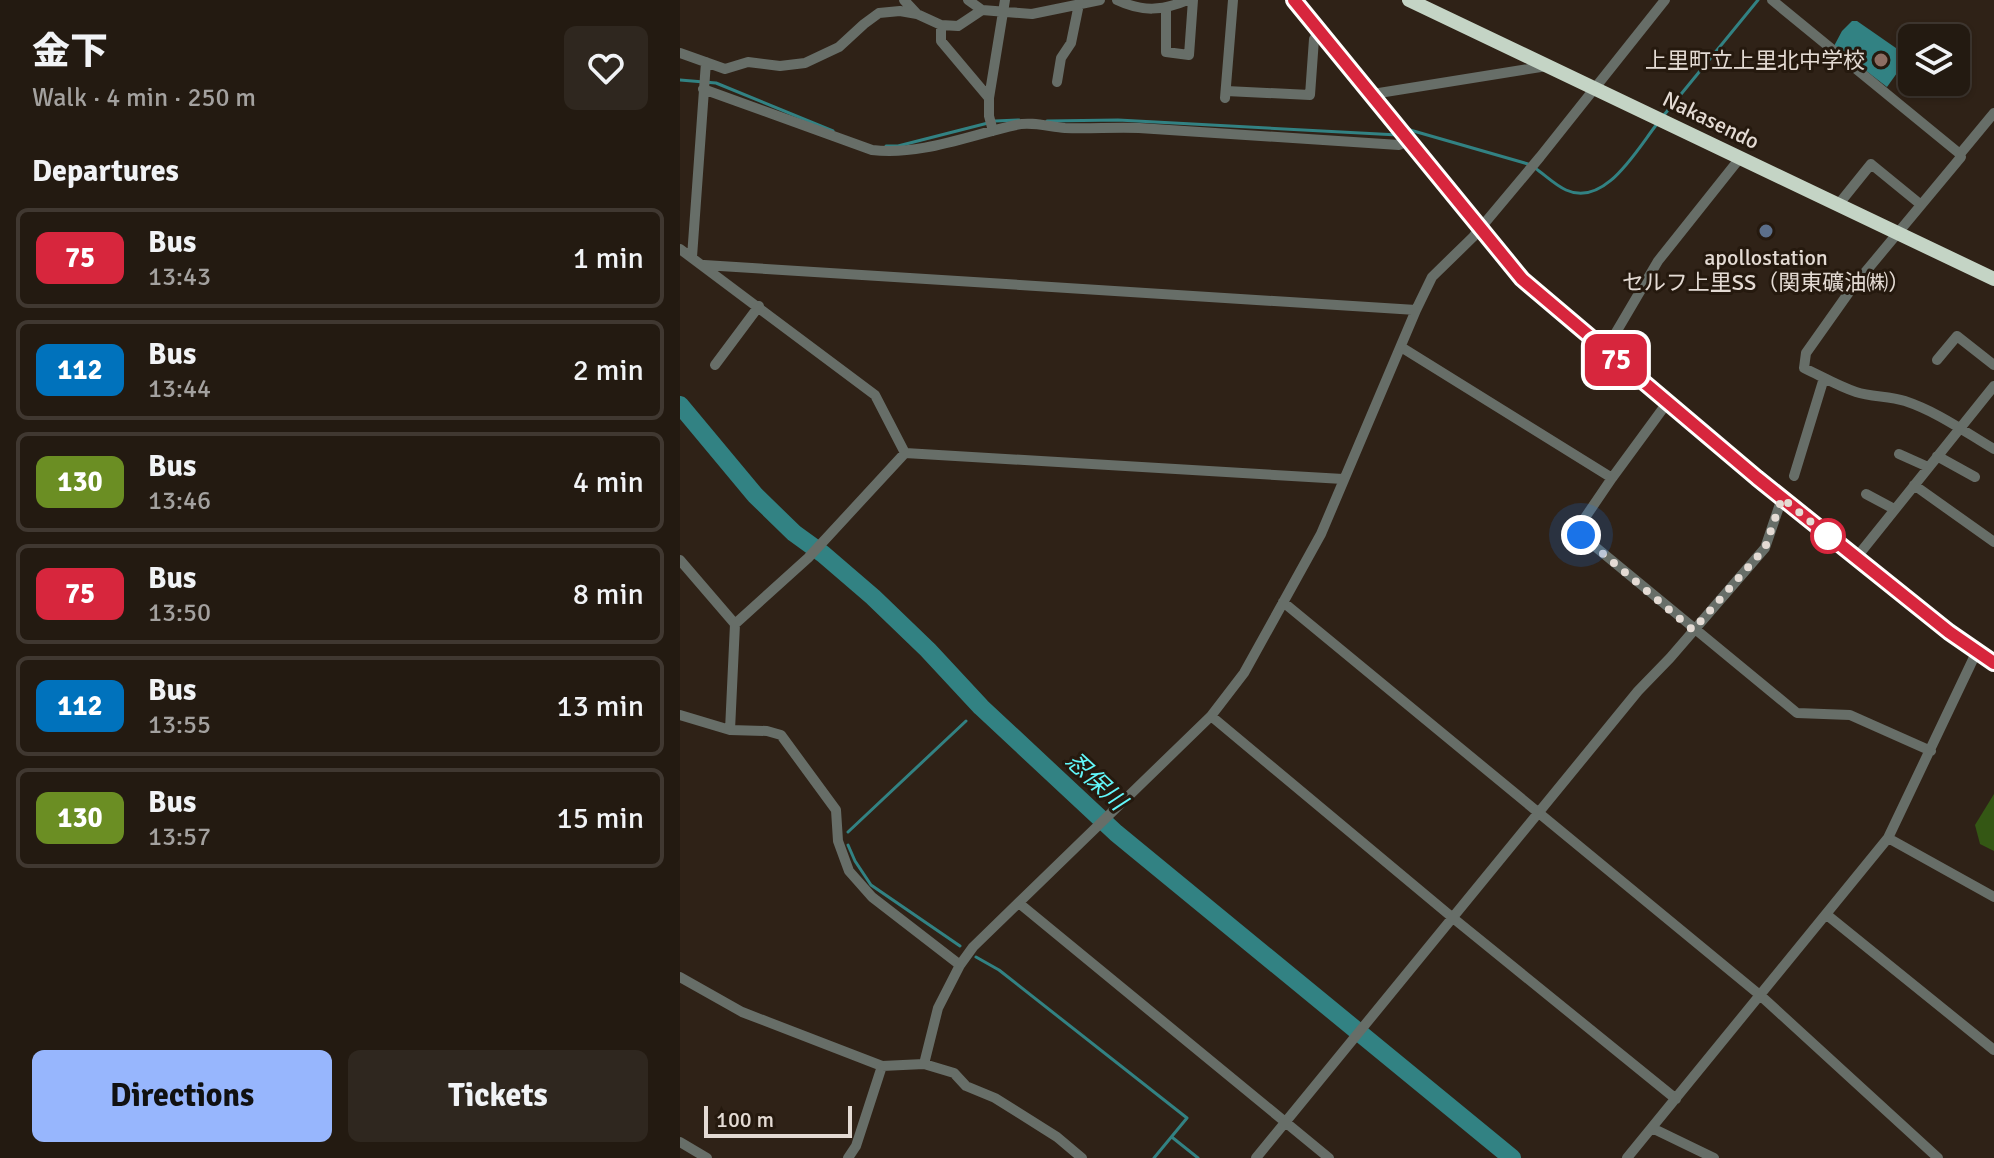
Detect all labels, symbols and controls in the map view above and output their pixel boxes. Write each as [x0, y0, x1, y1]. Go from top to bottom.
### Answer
map controls [1898, 24, 1970, 96]
button: layers [1898, 24, 1970, 96]
button: heart [564, 26, 648, 110]
text: 金下 [32, 28, 108, 75]
place label: 上里町立上里北中学校 [1645, 47, 1865, 74]
marker: 上里町立上里北中学校 [1872, 51, 1890, 69]
text: Walk · 4 min · 250 m [32, 82, 256, 114]
street label: Nakasendo [1658, 85, 1764, 155]
text: Departures [32, 153, 179, 190]
marker: apollostation セルフ上里SS（関東礦油㈱） [1757, 222, 1775, 240]
text: Bus [148, 224, 196, 261]
text: 1 min [573, 240, 644, 277]
text: 75 [65, 241, 95, 275]
place label: apollostation セルフ上里SS（関東礦油㈱） [1622, 244, 1910, 296]
text: 13:43 [148, 261, 211, 293]
line badge: 75 [1580, 334, 1652, 386]
text: Bus [148, 336, 196, 373]
text: 75 [1601, 343, 1631, 377]
text: 2 min [573, 352, 644, 389]
text: 112 [57, 353, 103, 387]
text: 13:44 [148, 373, 211, 405]
text: Bus [148, 448, 196, 485]
text: 4 min [573, 464, 644, 501]
text: 130 [57, 465, 103, 499]
text: 13:46 [148, 485, 211, 517]
your location [1561, 515, 1601, 555]
unlabelled marker [1811, 519, 1845, 553]
text: Bus [148, 560, 196, 597]
text: 8 min [573, 576, 644, 613]
text: 75 [65, 577, 95, 611]
text: 13:50 [148, 597, 211, 629]
text: Bus [148, 672, 196, 709]
text: 13 min [557, 688, 644, 725]
text: 112 [57, 689, 103, 723]
text: 13:55 [148, 709, 211, 741]
water label: 忍保川 [1059, 745, 1135, 819]
text: Bus [148, 784, 196, 821]
text: 15 min [557, 800, 644, 837]
text: 130 [57, 801, 103, 835]
text: 13:57 [148, 821, 211, 853]
button: Directions [32, 1050, 332, 1142]
button: Tickets [348, 1050, 648, 1142]
scale bar [704, 1102, 852, 1138]
text: 100 m [716, 1106, 774, 1133]

